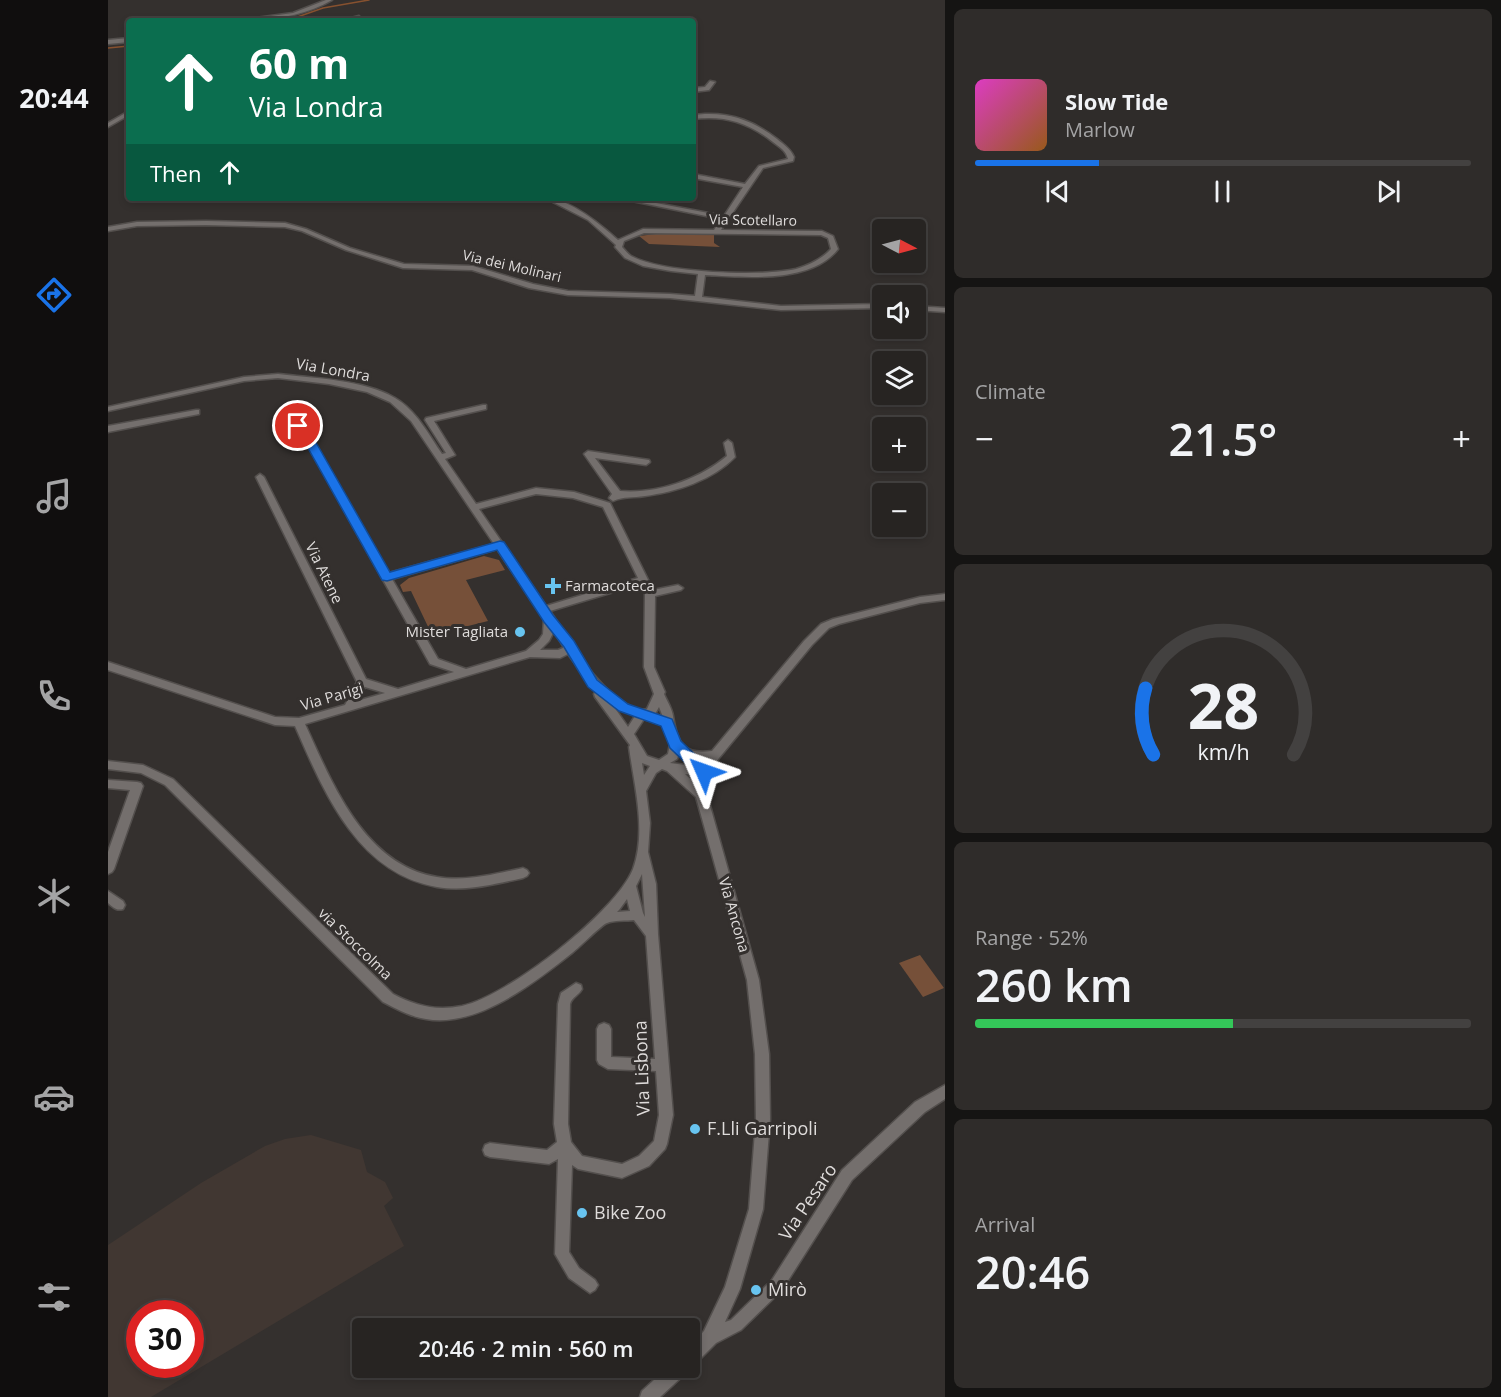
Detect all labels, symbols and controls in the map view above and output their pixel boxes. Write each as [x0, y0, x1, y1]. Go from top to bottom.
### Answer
text: 60 m [249, 34, 349, 91]
icon: ahead [150, 42, 228, 120]
text: 20:44 [19, 79, 89, 116]
text: Slow Tide [1065, 86, 1168, 116]
text: Via Londra [249, 88, 383, 125]
text: Marlow [1065, 116, 1135, 143]
icon: ahead [213, 156, 246, 189]
text: Then [150, 158, 201, 188]
icon: previous [1041, 175, 1074, 208]
icon: pause [1206, 175, 1239, 208]
icon: next [1372, 175, 1405, 208]
street label: Via Scotellaro [709, 209, 797, 230]
north arrow [872, 219, 926, 273]
map controls [872, 219, 926, 537]
street label: Via dei Molinari [461, 245, 563, 286]
icon: directions [33, 274, 75, 316]
button: sound [872, 285, 926, 339]
button: layers [872, 351, 926, 405]
street label: Via Londra [295, 353, 372, 385]
text: Climate [975, 378, 1046, 405]
pin [272, 400, 323, 451]
text: 21.5° [1169, 408, 1277, 469]
icon: arrive [281, 409, 314, 442]
text: − [975, 416, 994, 461]
text: + [1452, 416, 1471, 461]
button: + [872, 417, 926, 471]
icon: music [33, 475, 75, 517]
button: − [872, 483, 926, 537]
street label: Via Atene [301, 539, 348, 607]
place label: Farmacoteca [565, 575, 655, 595]
marker: Farmacoteca [546, 579, 560, 593]
place label: Mister Tagliata [405, 621, 508, 641]
marker: Mister Tagliata [513, 625, 527, 639]
text: 28 [1187, 663, 1259, 748]
icon: phone [33, 675, 75, 717]
street label: Via Parigi [298, 678, 365, 714]
text: km/h [1197, 738, 1249, 767]
position arrow [672, 740, 736, 804]
icon: climate [33, 875, 75, 917]
street label: Via Ancona [715, 875, 755, 955]
street label: via Stoccolma [314, 903, 397, 984]
text: Range · 52% [975, 924, 1088, 951]
text: 260 km [975, 954, 1133, 1015]
street label: Via Lisbona [627, 1020, 655, 1116]
icon: car [33, 1076, 75, 1118]
place label: F.Lli Garripoli [707, 1116, 817, 1140]
marker: F.Lli Garripoli [688, 1122, 702, 1136]
street label: Via Pesaro [773, 1158, 842, 1244]
place label: Bike Zoo [594, 1200, 666, 1224]
marker: Bike Zoo [575, 1206, 589, 1220]
text: Arrival [975, 1211, 1035, 1238]
text: 20:46 [975, 1241, 1090, 1302]
icon: filters [33, 1276, 75, 1318]
place label: Mirò [768, 1277, 807, 1301]
marker: Mirò [749, 1283, 763, 1297]
speed limit sign: 30 [126, 1300, 204, 1378]
text: 20:46 · 2 min · 560 m [418, 1333, 634, 1363]

